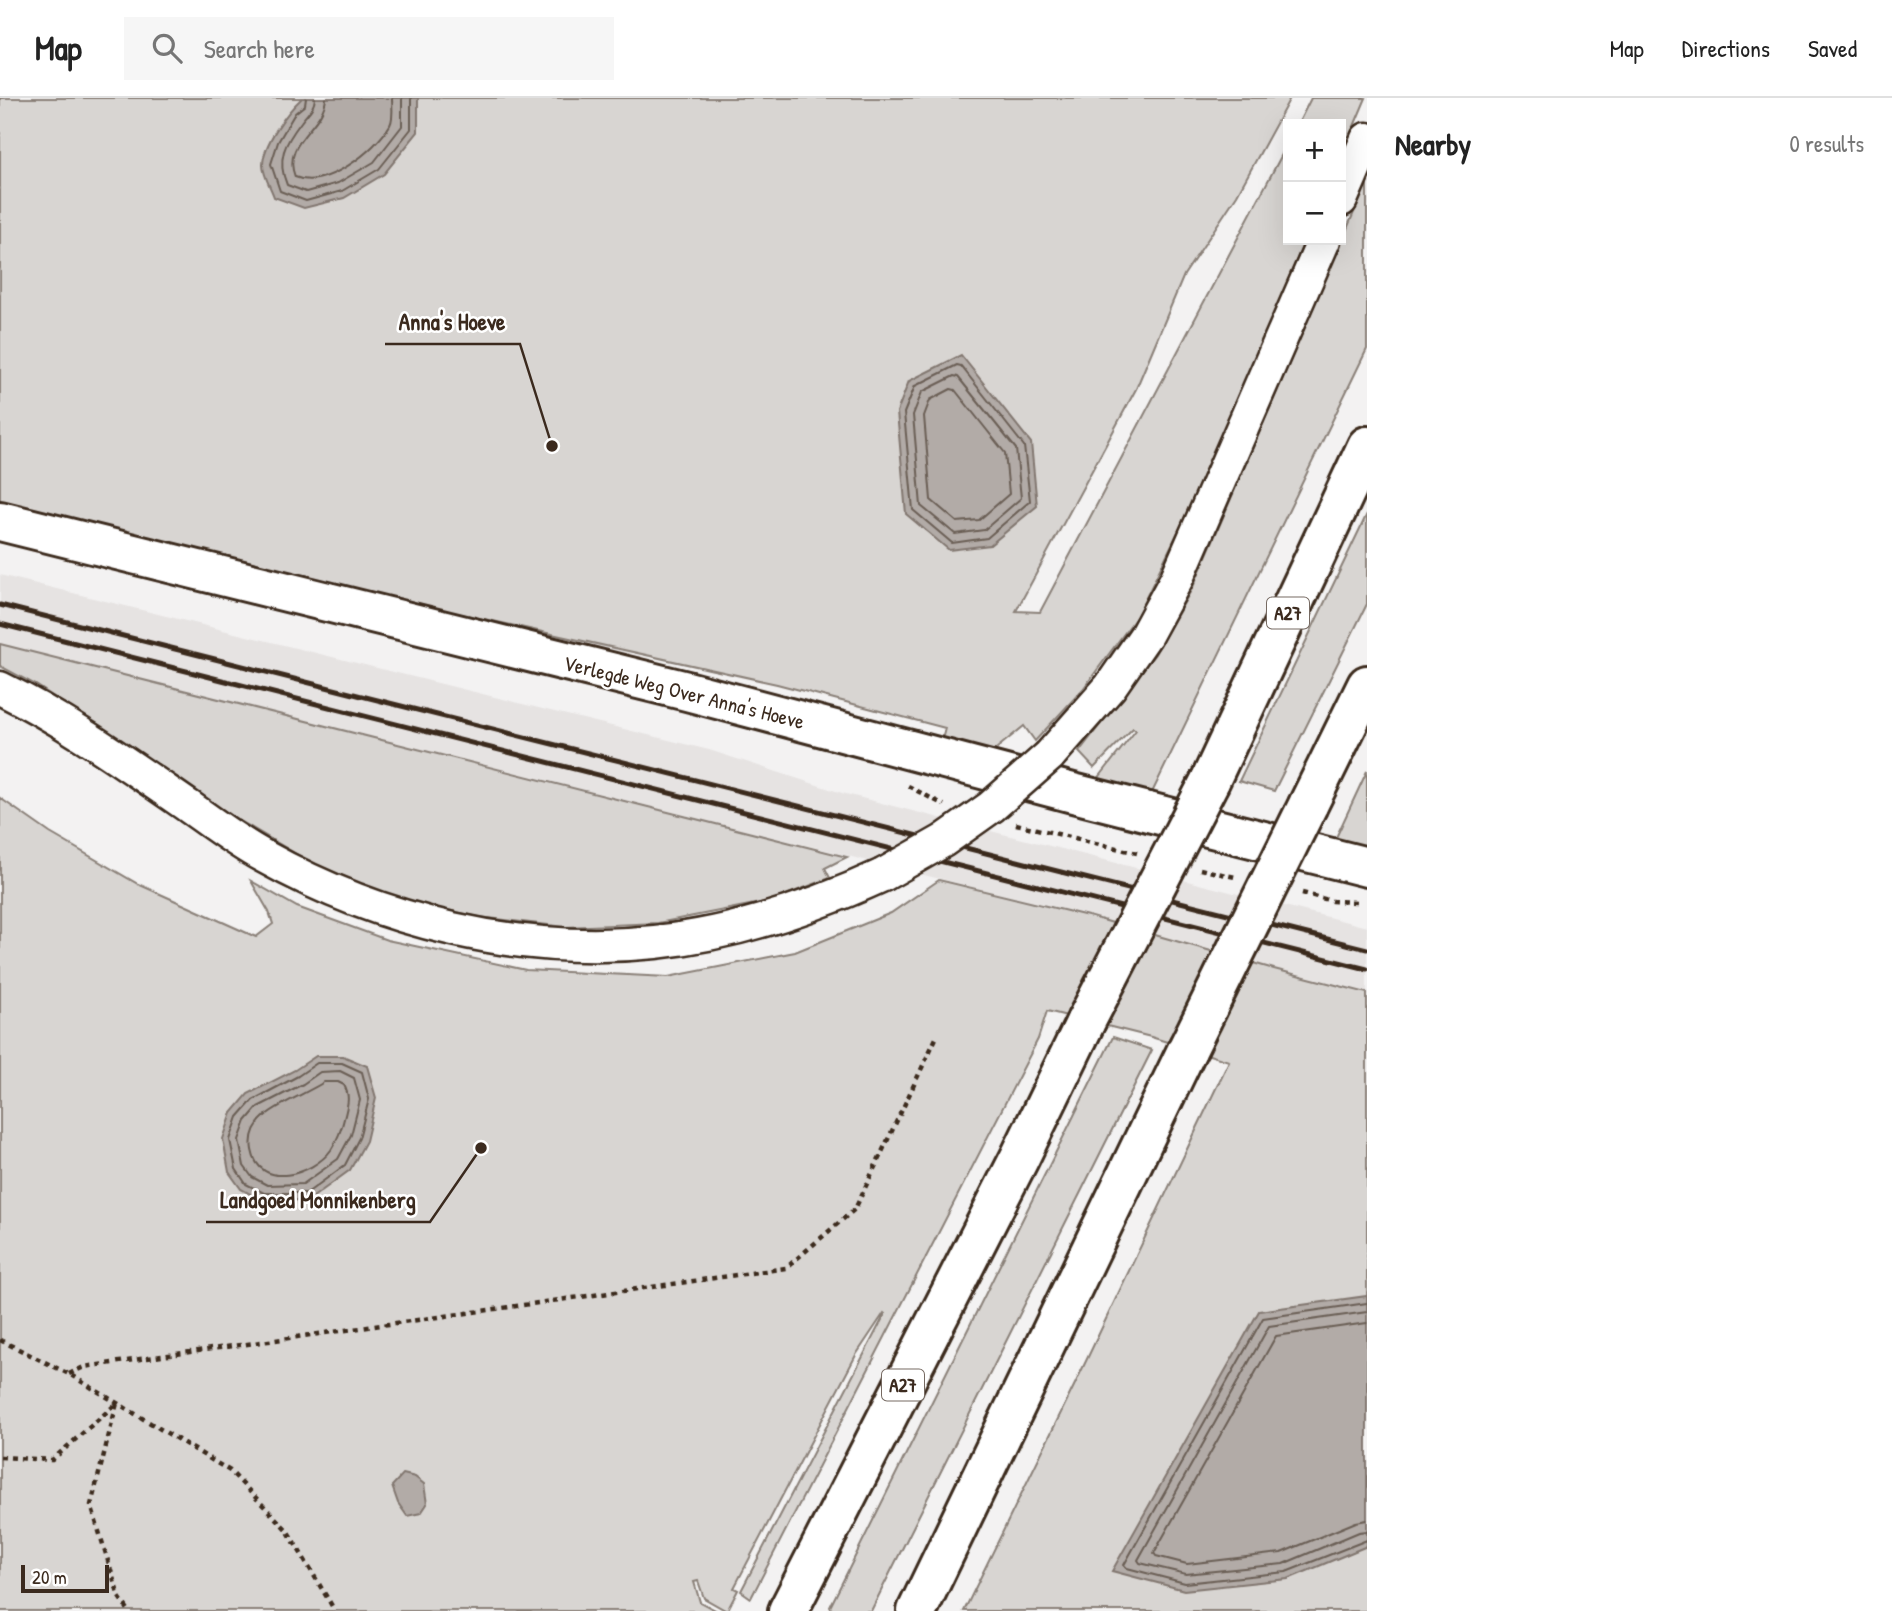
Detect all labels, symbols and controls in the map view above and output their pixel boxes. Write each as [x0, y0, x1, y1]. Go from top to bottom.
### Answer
search box [124, 17, 614, 80]
text: Map [35, 26, 82, 70]
icon: search [148, 29, 186, 67]
text: Search here [204, 31, 315, 66]
text: Map [1610, 32, 1644, 64]
text: Directions [1682, 32, 1770, 64]
text: Saved [1808, 32, 1857, 64]
map controls [1283, 119, 1346, 245]
button: + [1283, 119, 1346, 182]
text: Nearby [1395, 124, 1471, 164]
text: 0 results [1789, 128, 1864, 159]
button: − [1283, 182, 1346, 245]
callout: Anna's Hoeve [385, 300, 520, 344]
text: Anna's Hoeve [399, 306, 506, 337]
road number: A27 [1267, 598, 1309, 628]
street label: Verlegde Weg Over Anna's Hoeve [561, 648, 807, 736]
callout: Landgoed Monnikenberg [206, 1178, 430, 1222]
text: Landgoed Monnikenberg [220, 1184, 416, 1216]
road number: A27 [882, 1370, 924, 1400]
scale bar [21, 1562, 108, 1594]
text: 20 m [32, 1564, 67, 1590]

